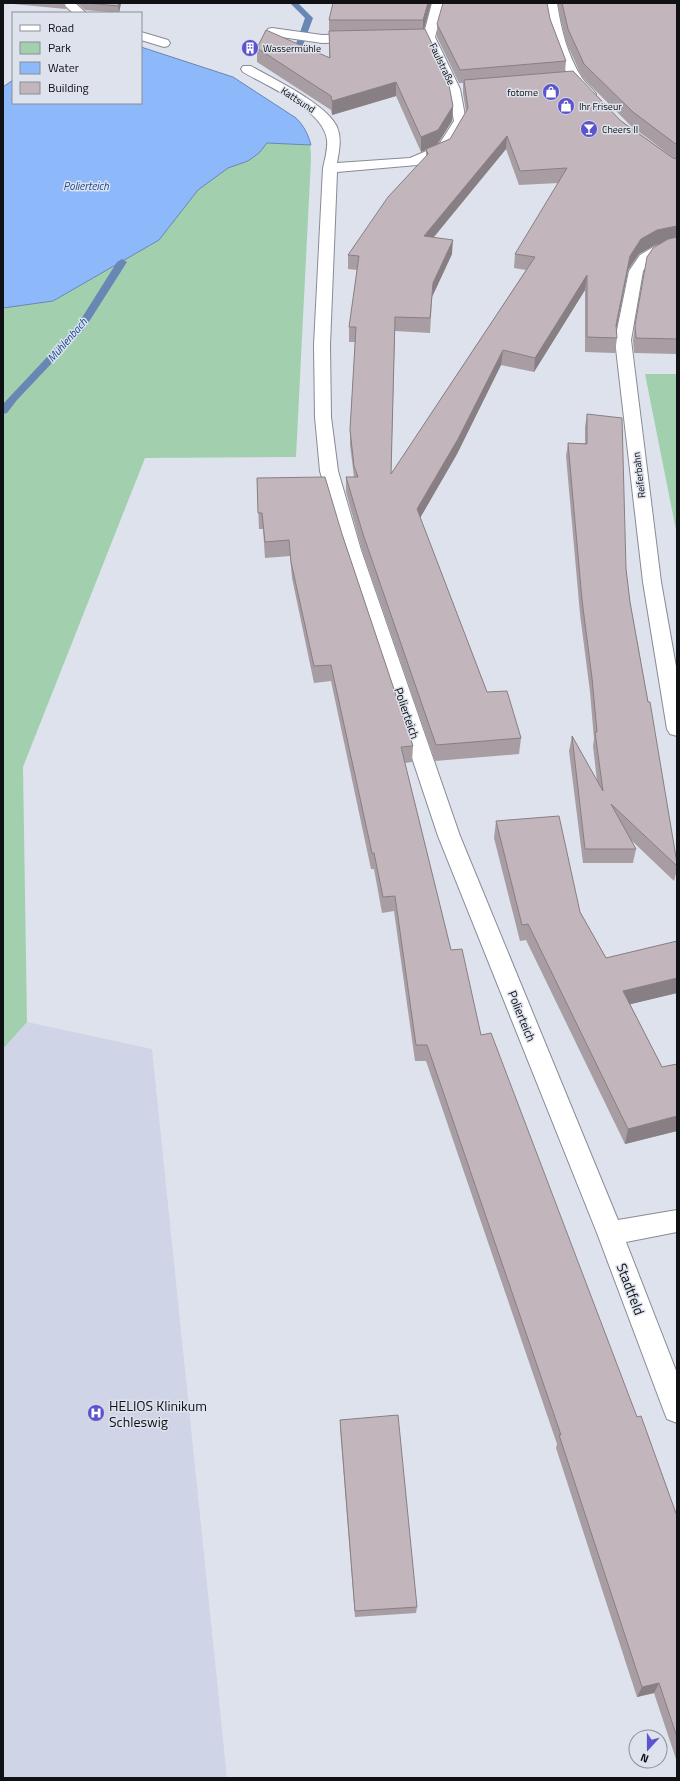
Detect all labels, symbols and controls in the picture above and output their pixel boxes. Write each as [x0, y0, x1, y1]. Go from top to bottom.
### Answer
legend [12, 12, 142, 104]
text: Road [48, 18, 74, 37]
text: Park [48, 38, 71, 57]
building icon: Wassermühle [240, 38, 260, 58]
street label: Faulstraße [425, 40, 459, 88]
place label: Wassermühle [263, 41, 321, 56]
text: Water [48, 58, 79, 77]
text: Building [48, 78, 89, 97]
shop icon: fotome [541, 82, 561, 102]
street label: Kattsund [278, 83, 318, 117]
place label: fotome [507, 85, 538, 100]
shop icon: Ihr Friseur [556, 96, 576, 116]
place label: Ihr Friseur [579, 99, 622, 114]
bar icon: Cheers II [579, 119, 599, 139]
place label: Cheers II [602, 122, 638, 137]
water label: Polierteich [63, 178, 109, 194]
water label: Mühlenbach [43, 314, 91, 365]
street label: Reiferbahn [629, 451, 649, 499]
street label: Polierteich [389, 685, 425, 741]
street label: Polierteich [503, 988, 541, 1044]
street label: Stadtfeld [612, 1260, 650, 1318]
place label: HELIOS Klinikum Schleswig [109, 1395, 207, 1432]
hospital icon: HELIOS Klinikum Schleswig [86, 1403, 106, 1423]
north arrow [628, 1729, 668, 1769]
text: N [638, 1750, 651, 1767]

